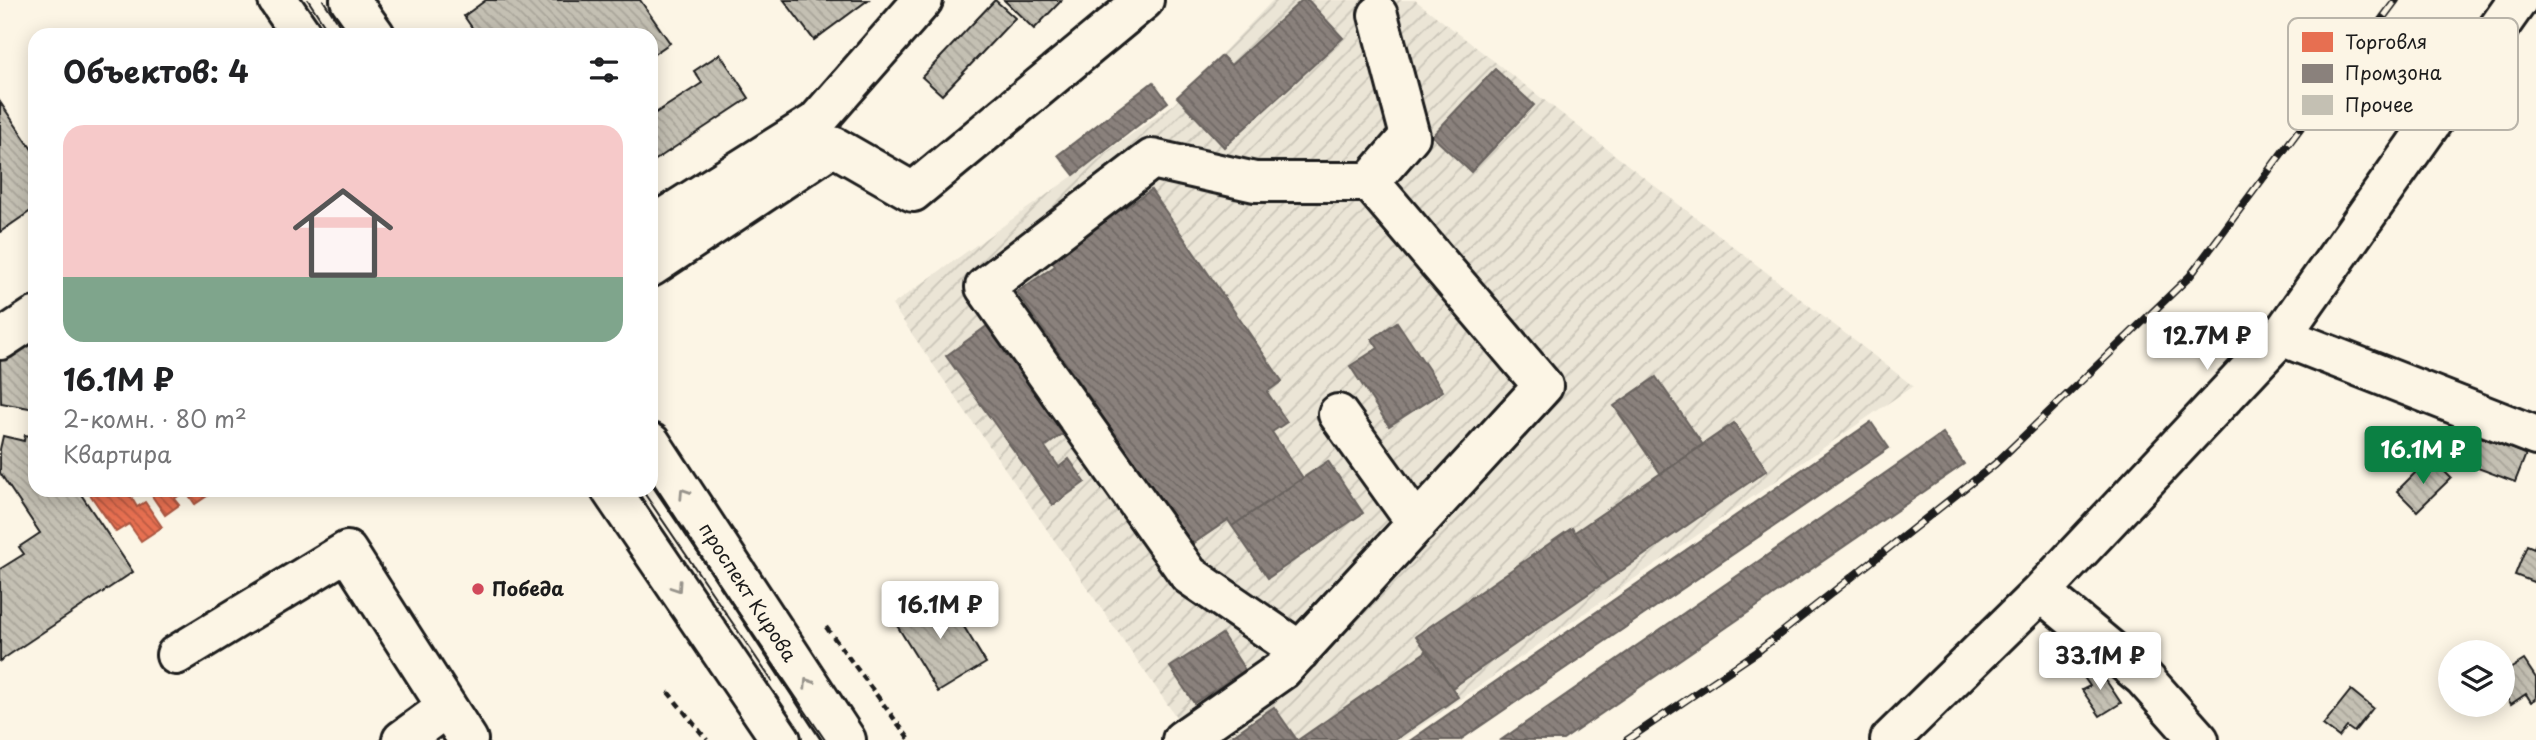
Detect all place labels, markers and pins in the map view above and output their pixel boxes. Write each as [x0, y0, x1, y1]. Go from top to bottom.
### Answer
pin: 12.7M ₽ [2142, 312, 2272, 372]
pin: 16.1M ₽ [2358, 426, 2488, 486]
place label: Победа [492, 574, 564, 602]
marker: Победа [470, 581, 486, 597]
pin: 16.1M ₽ [875, 582, 1005, 641]
pin: 33.1M ₽ [2035, 632, 2165, 692]

